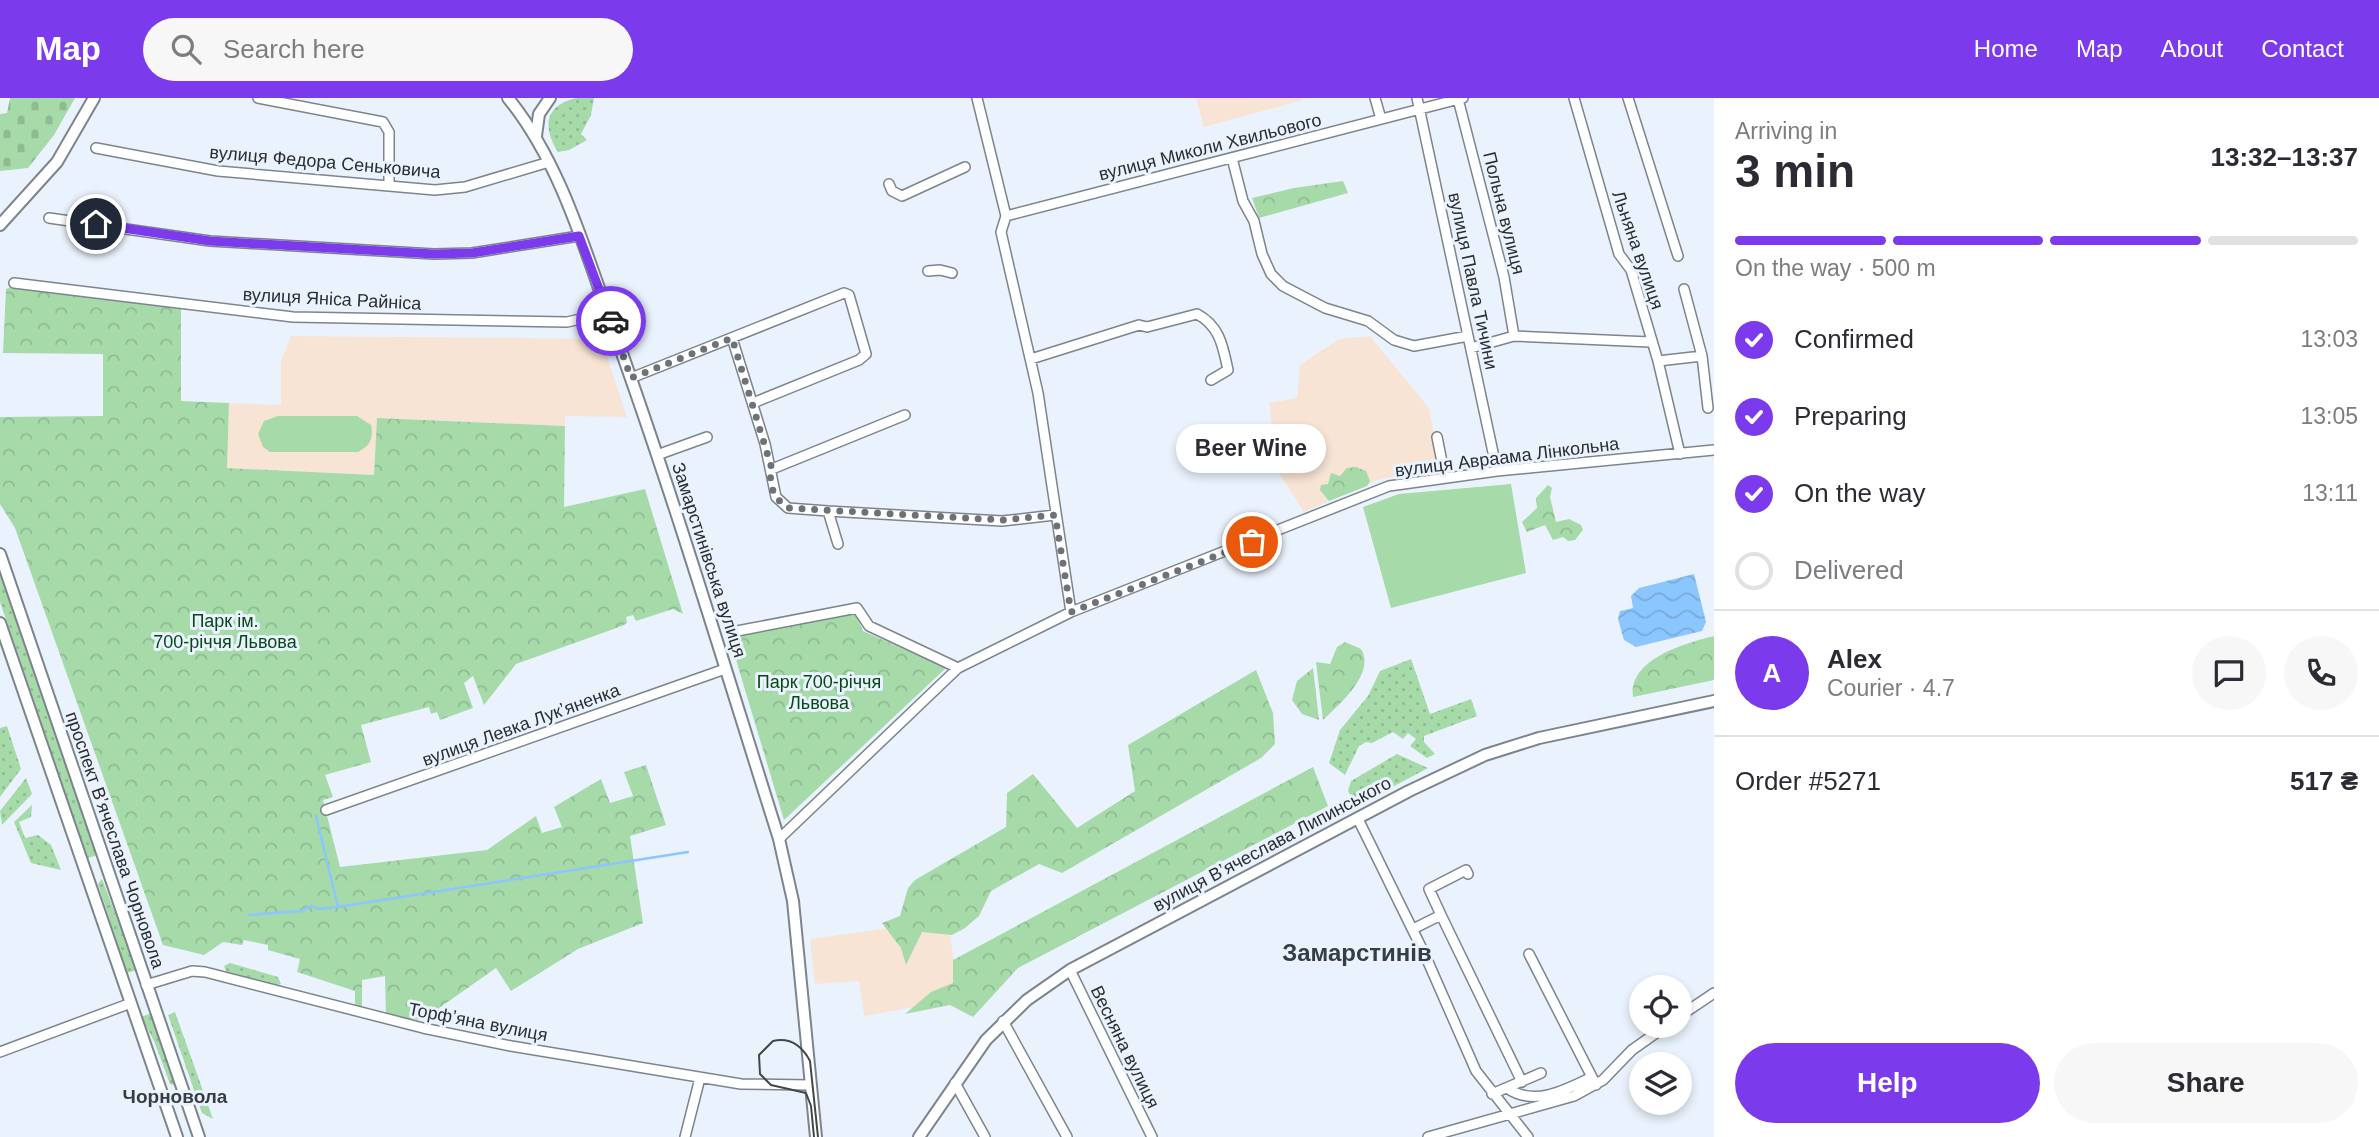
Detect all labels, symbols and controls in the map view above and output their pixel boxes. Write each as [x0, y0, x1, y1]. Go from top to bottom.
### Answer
search box [143, 18, 633, 81]
text: Map [35, 30, 101, 67]
icon: search [167, 30, 205, 68]
text: Search here [223, 34, 365, 64]
text: Home [1974, 35, 2038, 62]
text: Map [2076, 35, 2123, 62]
text: About [2161, 35, 2223, 62]
text: Contact [2261, 35, 2344, 62]
street label: вулиця Миколи Хвильового [1097, 110, 1323, 184]
text: Arriving in [1735, 118, 1837, 144]
street label: вулиця Федора Сеньковича [209, 142, 442, 182]
text: 13:32–13:37 [2211, 142, 2358, 172]
text: 3 min [1735, 145, 1855, 197]
street label: Польна вулиця [1479, 150, 1529, 276]
street label: Льняна вулиця [1608, 188, 1668, 312]
street label: вулиця Павла Тичини [1444, 191, 1502, 371]
pin [66, 194, 126, 254]
icon: home [77, 205, 115, 243]
text: On the way · 500 m [1735, 255, 1936, 281]
street label: вулиця Яніса Райніса [242, 284, 423, 314]
courier [576, 286, 646, 356]
icon: car [592, 302, 630, 340]
icon: check [1735, 321, 1773, 359]
text: Confirmed [1794, 324, 1914, 354]
text: 13:03 [2300, 326, 2358, 352]
icon: check [1735, 398, 1773, 436]
text: Preparing [1794, 401, 1907, 431]
text: 13:05 [2300, 403, 2358, 429]
callout: Beer Wine [1177, 423, 1327, 472]
street label: вулиця Авраама Лінкольна [1394, 433, 1621, 481]
text: Beer Wine [1195, 435, 1307, 461]
street label: Замарстинівська вулиця [668, 460, 750, 660]
icon: check [1735, 475, 1773, 513]
text: On the way [1794, 478, 1926, 508]
text: 13:11 [2302, 480, 2358, 506]
pin [1222, 512, 1282, 572]
icon: bag [1233, 523, 1271, 561]
text: Delivered [1794, 555, 1904, 585]
park label: Парк ім. 700-річчя Львова [153, 611, 298, 652]
button: chat [2192, 636, 2266, 710]
button: phone [2284, 636, 2358, 710]
text: Alex [1827, 644, 1882, 674]
text: A [1763, 658, 1781, 688]
park label: Парк 700-річчя Львова [757, 672, 881, 713]
text: Courier · 4.7 [1827, 675, 1955, 701]
street label: вулиця Левка Лукʼяненка [419, 680, 623, 770]
street label: проспект Вʼячеслава Чорновола [62, 709, 169, 972]
text: Order #5271 [1735, 766, 1881, 796]
text: 517 ₴ [2290, 766, 2358, 796]
street label: вулиця Вʼячеслава Липинського [1150, 773, 1394, 915]
district label: Замарстинів [1282, 939, 1432, 966]
map controls [1629, 975, 1692, 1115]
button: locate [1629, 975, 1692, 1038]
street label: Весняна вулиця [1087, 982, 1163, 1112]
street label: Торфʼяна вулиця [407, 999, 549, 1045]
button: Help [1735, 1043, 2040, 1123]
button: Share [2054, 1043, 2358, 1123]
button: layers [1629, 1052, 1692, 1115]
district label: Чорновола [123, 1086, 228, 1107]

